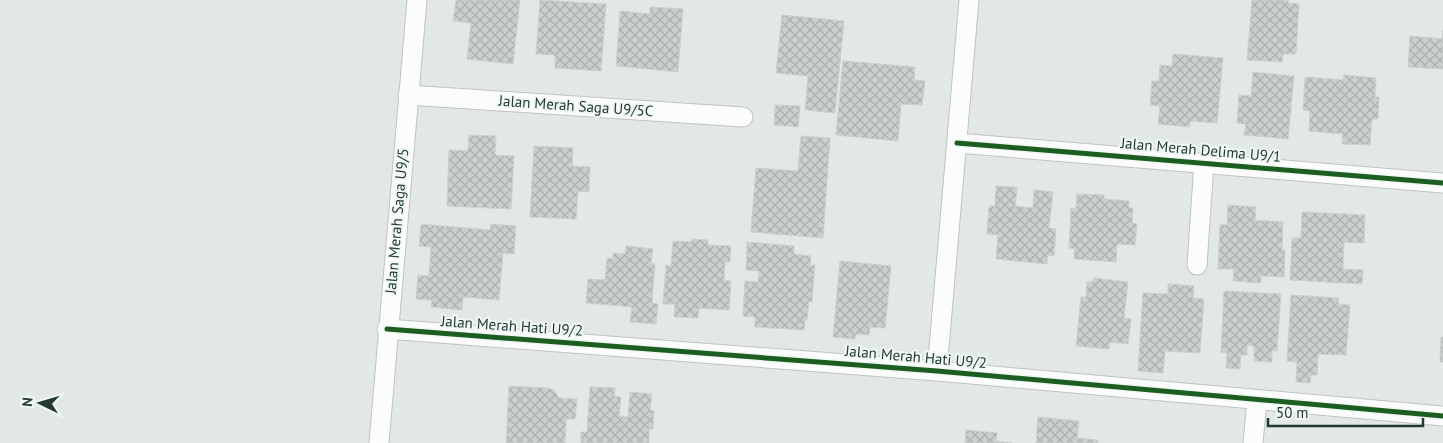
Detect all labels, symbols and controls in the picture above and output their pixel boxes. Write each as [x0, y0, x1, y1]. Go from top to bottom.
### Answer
street label: Jalan Merah Saga U9/5C [497, 91, 654, 120]
street label: Jalan Merah Delima U9/1 [1119, 133, 1282, 166]
street label: Jalan Merah Saga U9/5 [381, 147, 412, 296]
street label: Jalan Merah Hati U9/2 [439, 311, 584, 340]
street label: Jalan Merah Hati U9/2 [843, 341, 988, 372]
north arrow [15, 378, 65, 428]
text: N [18, 396, 36, 407]
scale bar [1268, 396, 1423, 428]
text: 50 m [1276, 403, 1309, 422]

